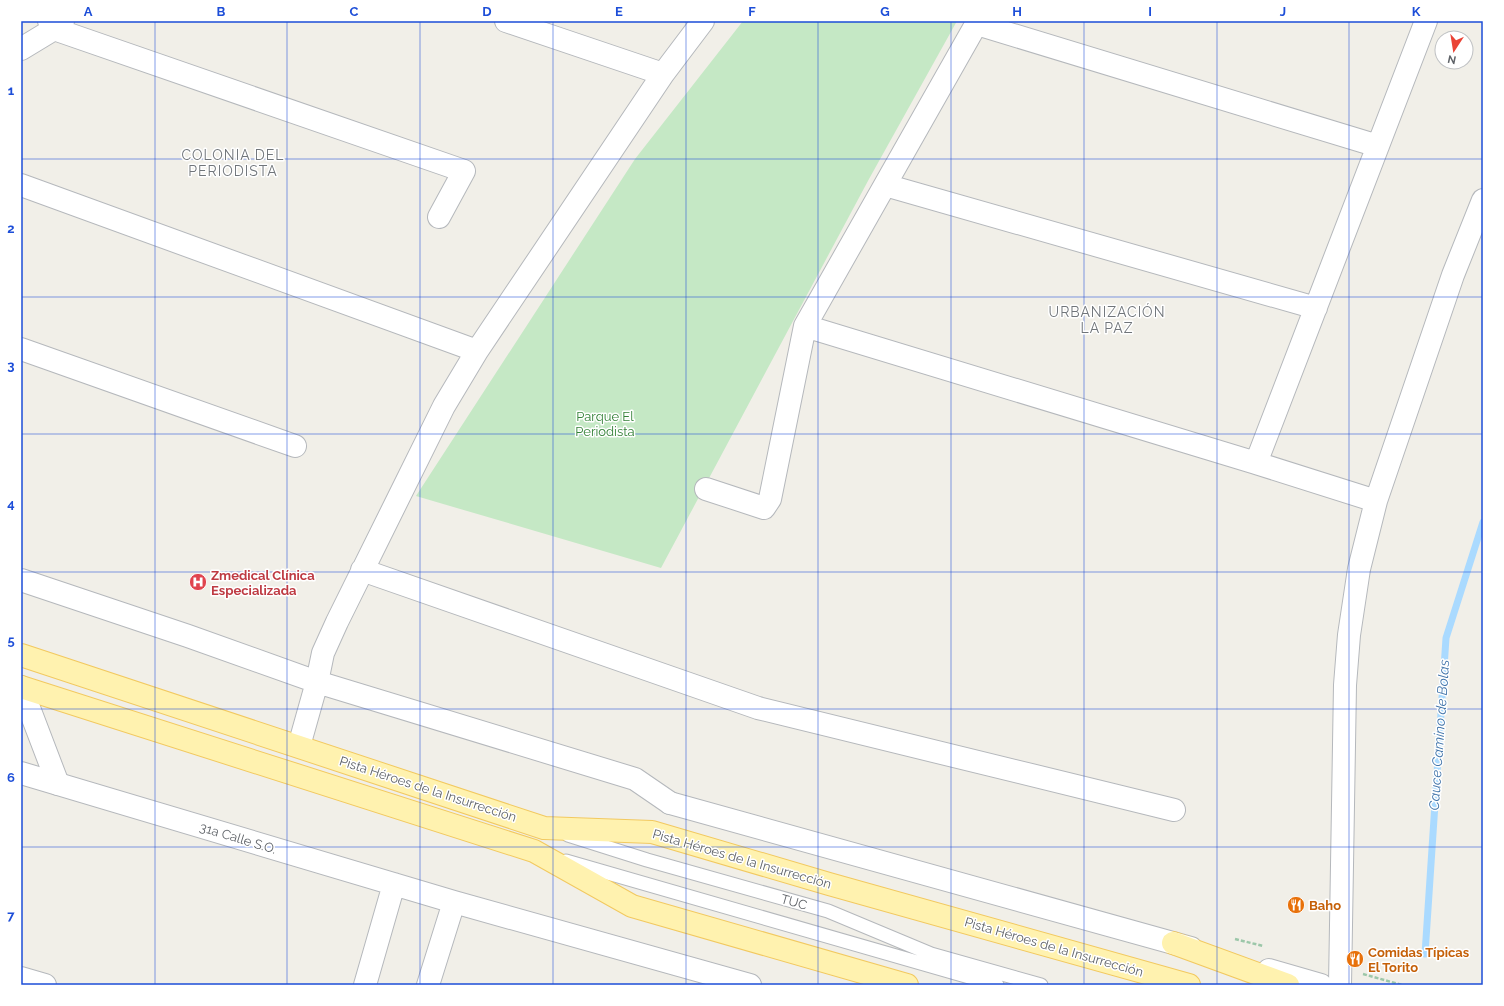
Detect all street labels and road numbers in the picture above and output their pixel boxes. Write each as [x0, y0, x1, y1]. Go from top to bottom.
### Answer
street label: Pista Héroes de la Insurrección [338, 753, 518, 825]
street label: 31a Calle S.O. [198, 819, 278, 857]
street label: Pista Héroes de la Insurrección [651, 826, 833, 892]
street label: TUC [779, 891, 809, 913]
street label: Pista Héroes de la Insurrección [963, 914, 1145, 980]

